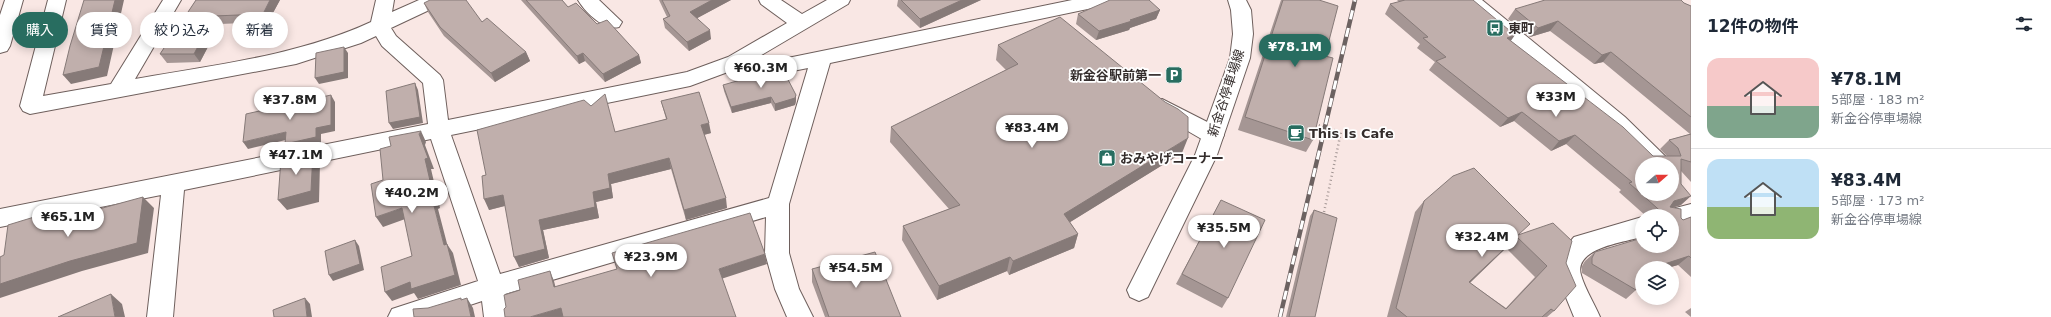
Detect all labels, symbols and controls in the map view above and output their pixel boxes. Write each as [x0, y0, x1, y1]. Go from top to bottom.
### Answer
chip: 購入 [12, 12, 68, 48]
chip: 賃貸 [76, 12, 132, 48]
chip: 絞り込み [140, 12, 224, 48]
chip: 新着 [232, 12, 288, 48]
icon: filters [2013, 13, 2035, 35]
text: 12件の物件 [1707, 16, 1799, 36]
bus stop icon: 東町 [1485, 18, 1505, 38]
place label: 東町 [1508, 21, 1534, 36]
pin: ¥78.1M [1262, 34, 1328, 68]
text: ¥78.1M [1268, 39, 1322, 54]
street label: 新金谷停車場線 [1205, 47, 1247, 139]
pin: ¥60.3M [728, 55, 794, 89]
text: ¥60.3M [734, 60, 788, 75]
parking icon: 新金谷駅前第一 [1164, 65, 1184, 85]
place label: 新金谷駅前第一 [1070, 68, 1161, 83]
text: ¥78.1M [1831, 69, 1902, 89]
icon: home [1739, 74, 1787, 122]
pin: ¥33M [1532, 84, 1580, 118]
pin: ¥37.8M [257, 87, 323, 121]
text: ¥33M [1536, 89, 1576, 104]
text: ¥37.8M [263, 92, 317, 107]
text: 5部屋 · 183 m² [1831, 92, 1925, 107]
text: 新金谷停車場線 [1831, 111, 1922, 126]
pin: ¥83.4M [999, 115, 1065, 149]
text: ¥83.4M [1005, 120, 1059, 135]
cafe icon: This Is Cafe [1286, 123, 1306, 143]
place label: This Is Cafe [1309, 126, 1394, 141]
pin: ¥47.1M [263, 142, 329, 176]
text: ¥47.1M [269, 147, 323, 162]
shop icon: おみやげコーナー [1097, 148, 1117, 168]
place label: おみやげコーナー [1120, 151, 1224, 166]
north arrow [1635, 157, 1679, 201]
map controls [1635, 157, 1679, 305]
text: ¥83.4M [1831, 170, 1902, 190]
icon: home [1739, 175, 1787, 223]
pin: ¥40.2M [379, 180, 445, 214]
text: ¥40.2M [385, 185, 439, 200]
text: 5部屋 · 173 m² [1831, 193, 1925, 208]
pin: ¥65.1M [35, 204, 101, 238]
text: ¥65.1M [41, 209, 95, 224]
button: locate [1635, 209, 1679, 253]
text: 新金谷停車場線 [1831, 212, 1922, 227]
pin: ¥35.5M [1191, 215, 1257, 249]
text: ¥35.5M [1197, 220, 1251, 235]
pin: ¥32.4M [1449, 224, 1515, 258]
text: ¥32.4M [1455, 229, 1509, 244]
pin: ¥23.9M [618, 244, 684, 278]
text: ¥23.9M [624, 249, 678, 264]
pin: ¥54.5M [823, 255, 889, 289]
text: ¥54.5M [829, 260, 883, 275]
button: layers [1635, 261, 1679, 305]

